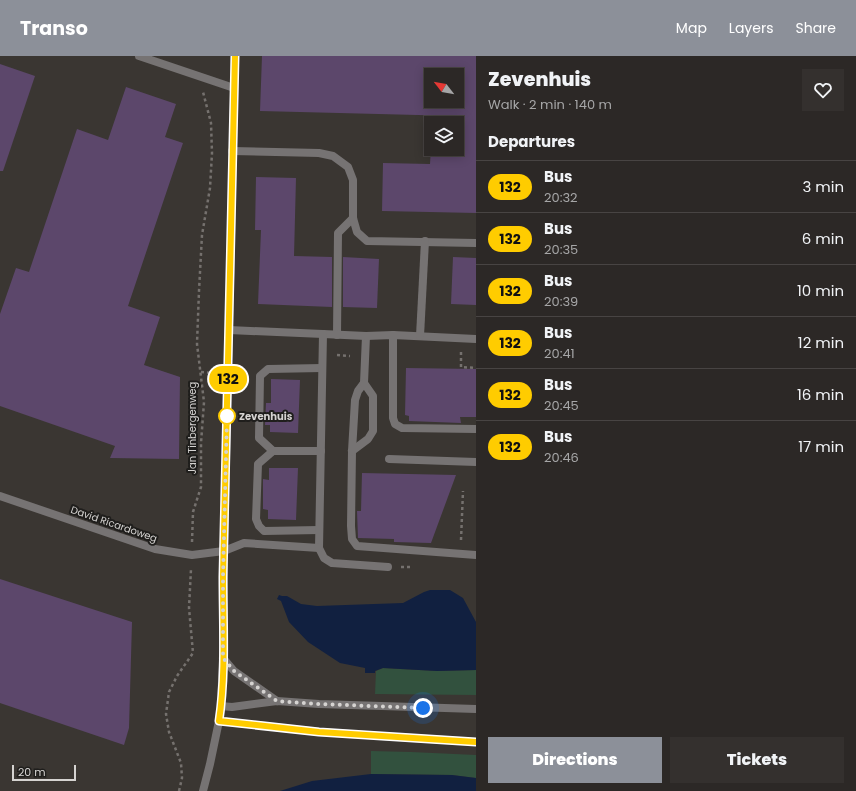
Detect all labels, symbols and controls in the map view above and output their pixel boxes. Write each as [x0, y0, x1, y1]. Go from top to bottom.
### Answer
text: Transo [20, 15, 88, 42]
text: Map [676, 18, 707, 38]
text: Layers [729, 18, 773, 38]
text: Share [795, 18, 836, 38]
text: Zevenhuis [488, 66, 591, 93]
north arrow [424, 68, 464, 108]
map controls [424, 68, 464, 156]
button: heart [802, 69, 844, 111]
text: Walk · 2 min · 140 m [488, 95, 612, 114]
button: layers [424, 116, 464, 156]
text: Departures [488, 131, 575, 152]
text: Bus [544, 166, 572, 187]
text: 3 min [802, 176, 844, 197]
text: 132 [499, 177, 521, 197]
text: 20:32 [544, 188, 578, 207]
text: Bus [544, 218, 572, 239]
text: 6 min [802, 228, 844, 249]
text: 132 [499, 229, 521, 249]
text: 20:35 [544, 240, 578, 259]
text: Bus [544, 270, 572, 291]
text: 10 min [797, 280, 844, 301]
text: 132 [499, 281, 521, 301]
text: 20:39 [544, 292, 578, 311]
text: Bus [544, 322, 572, 343]
text: 12 min [798, 332, 844, 353]
text: 132 [499, 333, 521, 353]
text: 20:41 [544, 344, 575, 363]
line badge: 132 [205, 366, 251, 392]
text: 132 [217, 369, 239, 389]
text: Bus [544, 374, 572, 395]
street label: Jan Tinbergenweg [185, 382, 200, 474]
text: 16 min [797, 384, 844, 405]
text: 132 [499, 385, 521, 405]
text: 20:45 [544, 396, 579, 415]
marker: Zevenhuis [218, 407, 236, 425]
place label: Zevenhuis [239, 409, 293, 424]
text: Bus [544, 426, 572, 447]
text: 17 min [798, 436, 844, 457]
text: 132 [499, 437, 521, 457]
text: 20:46 [544, 448, 579, 467]
street label: David Ricardoweg [69, 502, 159, 546]
your location [413, 698, 433, 718]
button: Directions [488, 737, 662, 783]
button: Tickets [670, 737, 844, 783]
scale bar [12, 763, 76, 782]
text: 20 m [18, 764, 46, 780]

